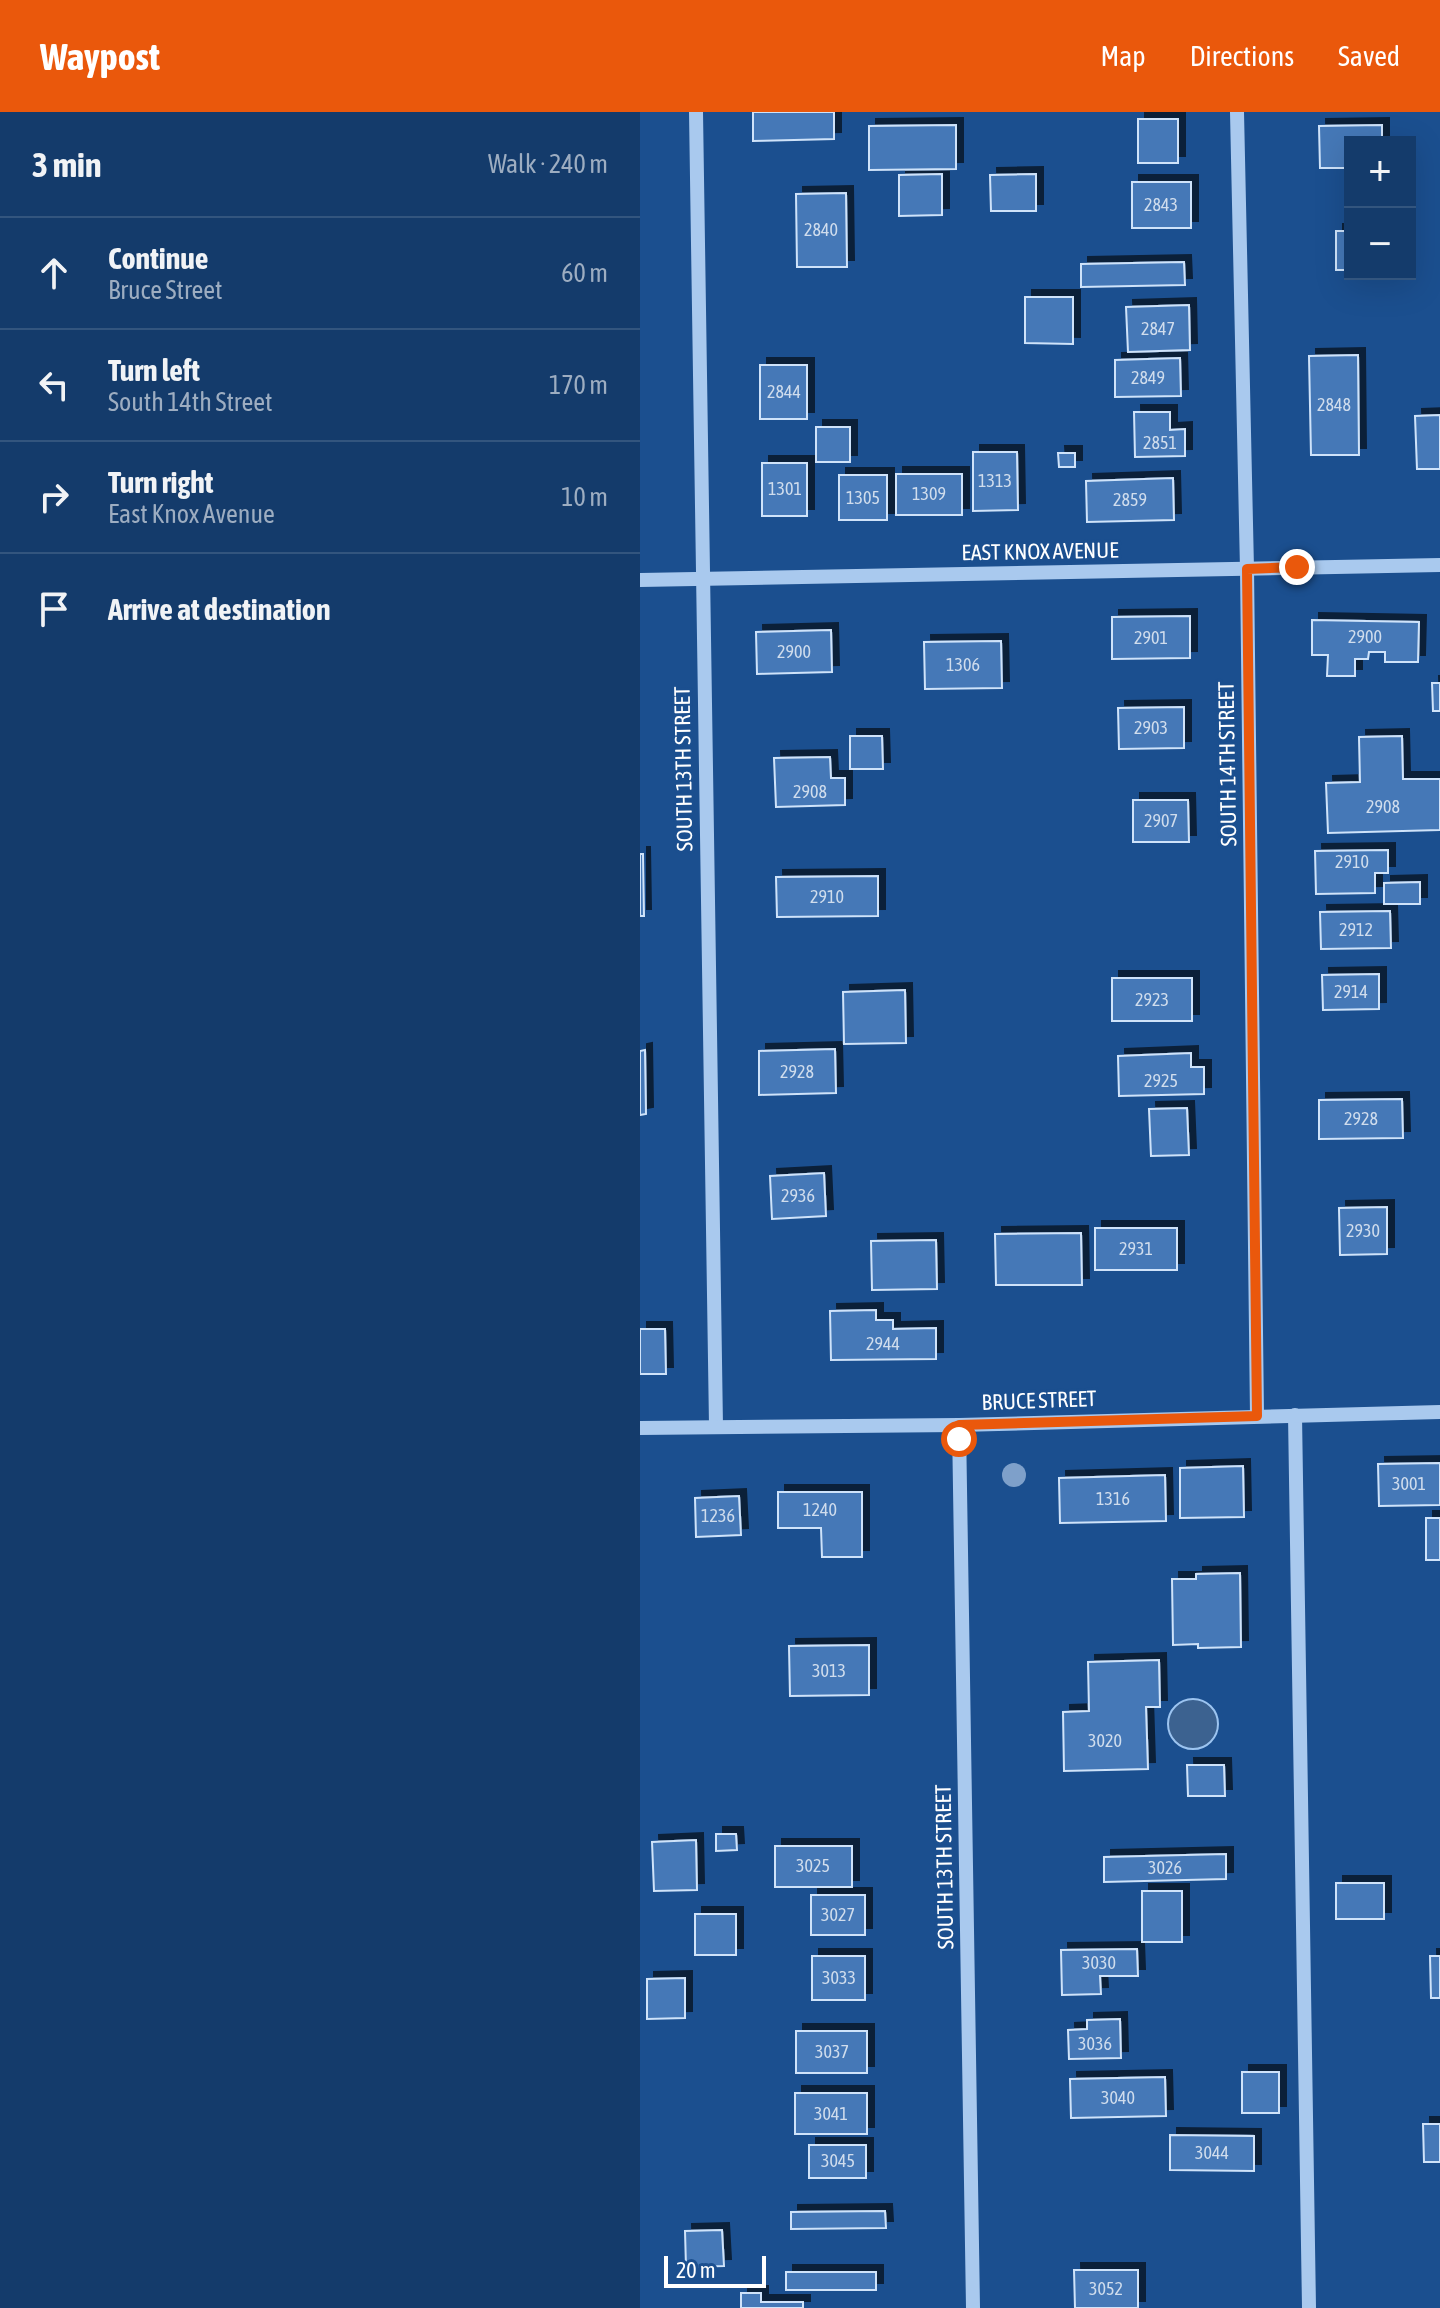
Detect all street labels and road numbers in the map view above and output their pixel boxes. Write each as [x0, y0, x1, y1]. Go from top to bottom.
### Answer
street label: EAST KNOX AVENUE [961, 537, 1119, 565]
street label: SOUTH 14TH STREET [1213, 681, 1241, 847]
street label: SOUTH 13TH STREET [669, 686, 697, 852]
street label: BRUCE STREET [981, 1385, 1097, 1415]
street label: SOUTH 13TH STREET [930, 1784, 958, 1950]

